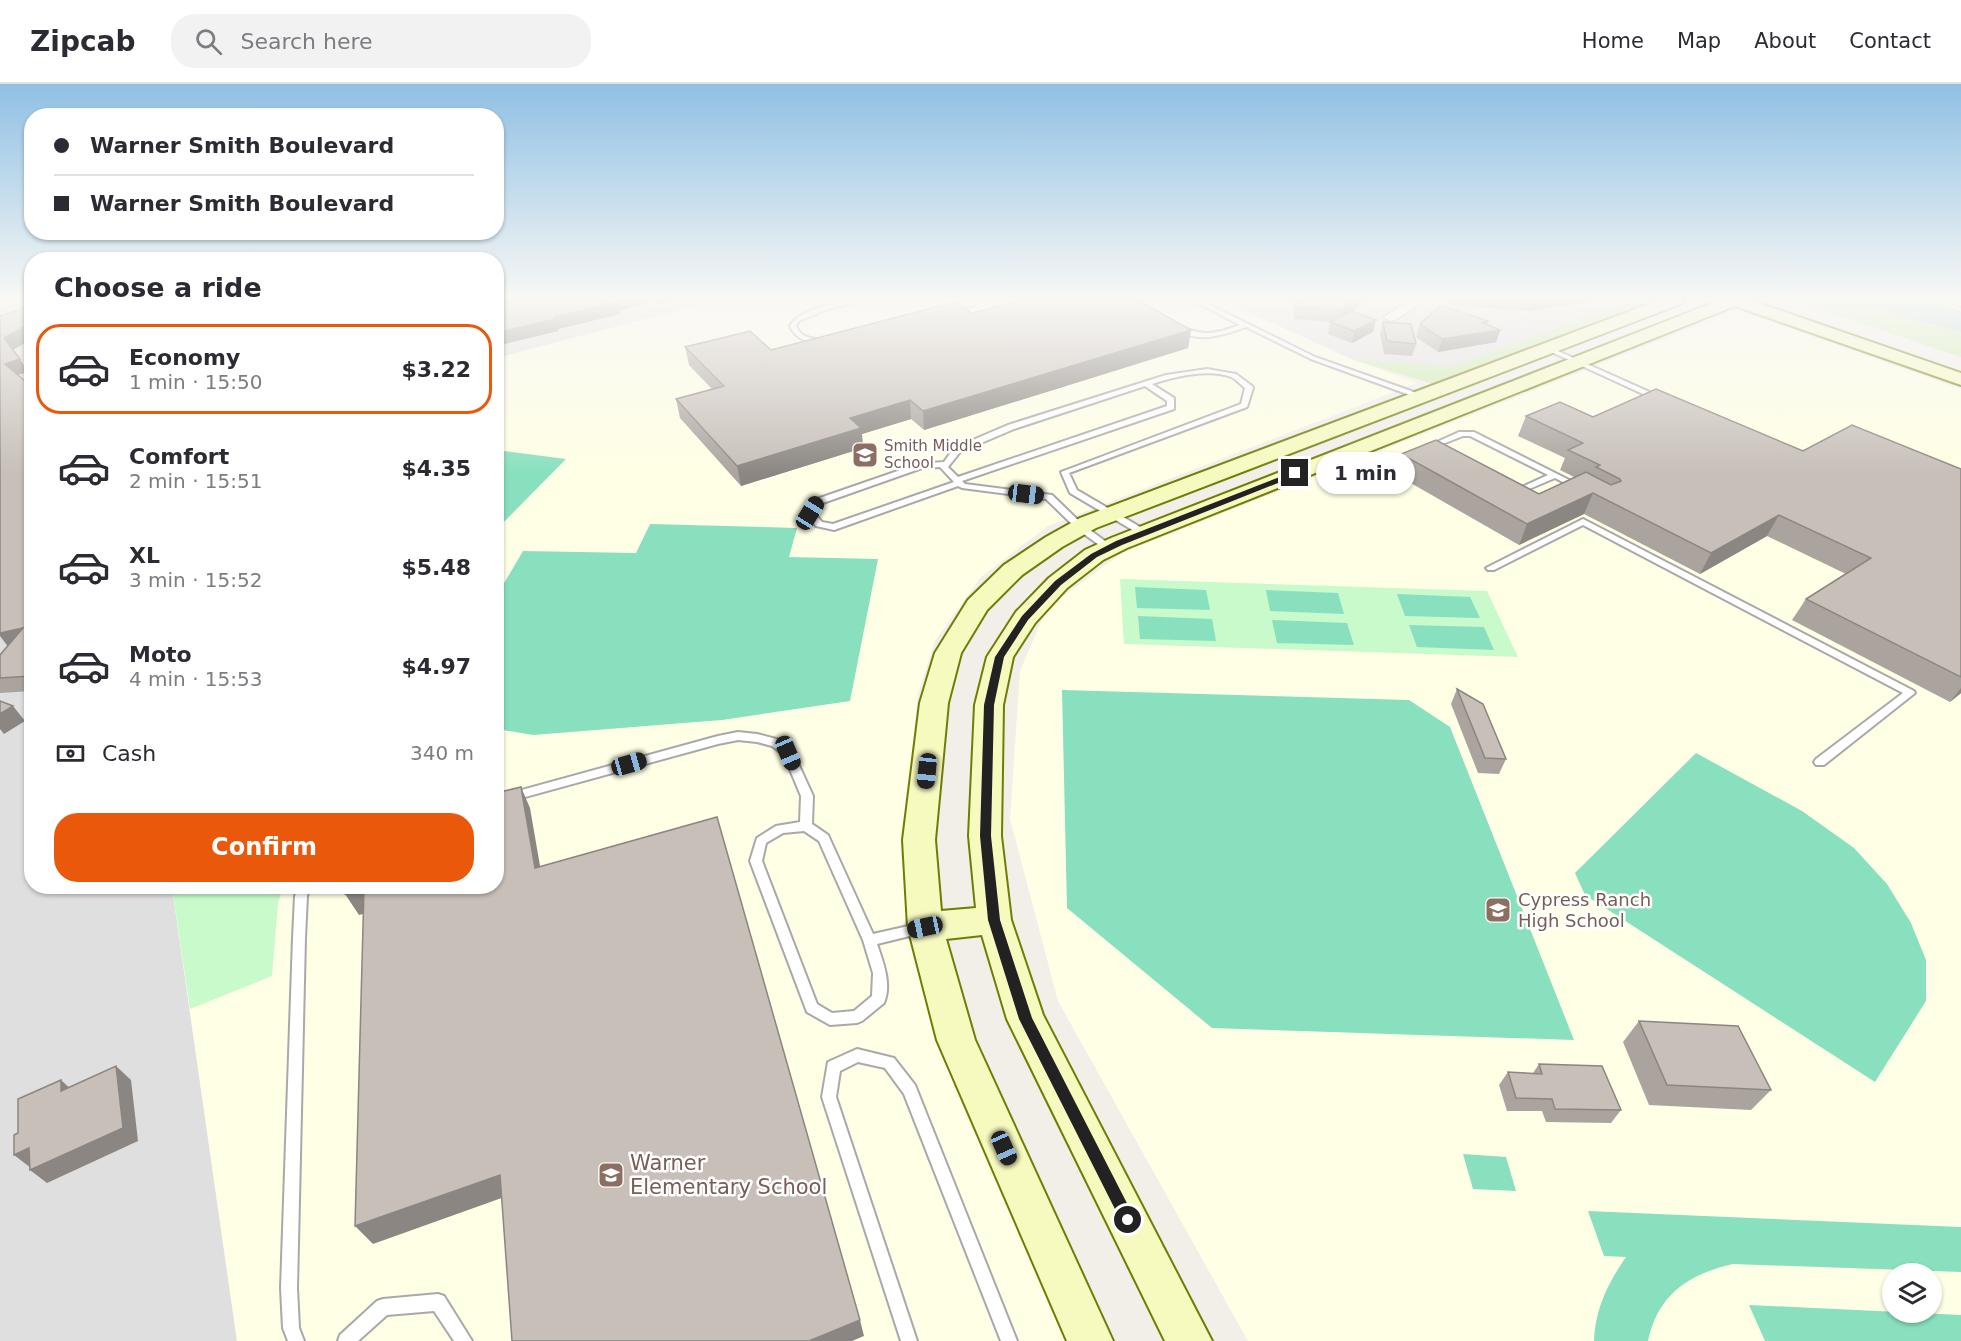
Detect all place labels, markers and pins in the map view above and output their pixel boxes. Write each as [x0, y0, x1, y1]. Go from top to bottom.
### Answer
place label: Smith Middle School [884, 437, 982, 472]
school or university icon: Smith Middle School [850, 440, 880, 470]
place label: Cypress Ranch High School [1518, 889, 1651, 931]
school or university icon: Cypress Ranch High School [1483, 895, 1513, 925]
place label: Warner Elementary School [630, 1151, 827, 1199]
school or university icon: Warner Elementary School [596, 1160, 626, 1190]

